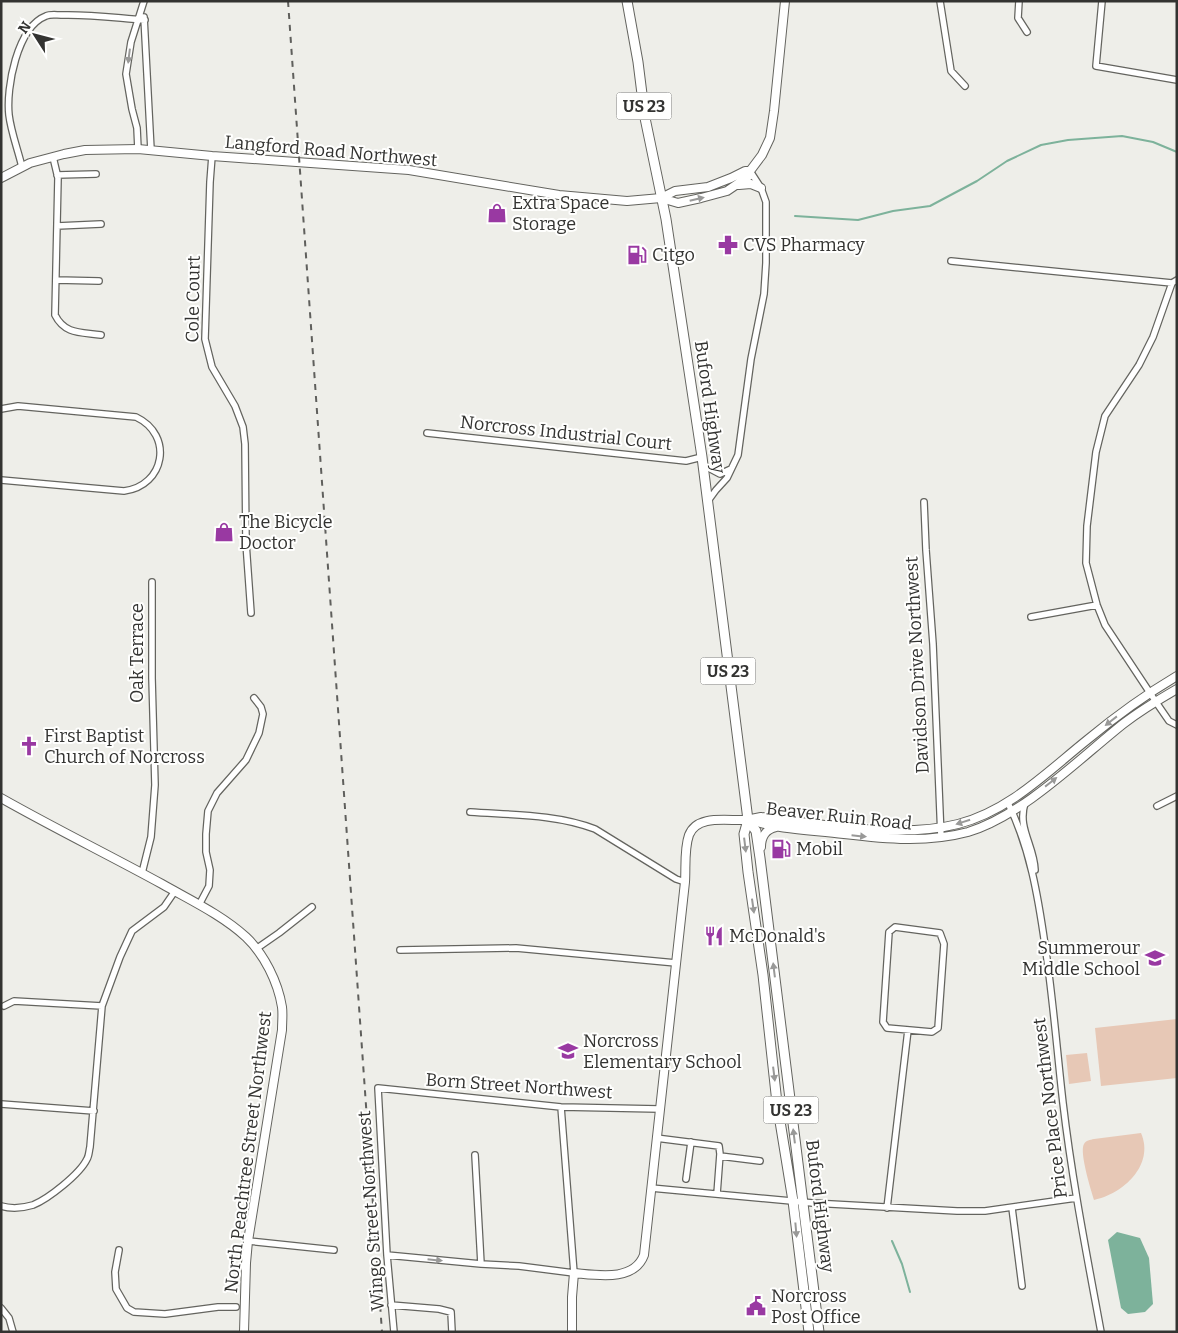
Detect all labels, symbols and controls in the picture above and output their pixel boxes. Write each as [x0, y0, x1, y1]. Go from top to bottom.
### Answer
north arrow [10, 10, 60, 60]
text: N [15, 18, 35, 37]
one-way arrow [125, 48, 133, 64]
road number: US 23 [616, 92, 672, 120]
street label: Langford Road Northwest [224, 131, 439, 171]
place label: Extra Space Storage [512, 192, 609, 235]
one-way arrow [690, 195, 705, 203]
shop icon: Extra Space Storage [486, 202, 508, 224]
pharmacy icon: CVS Pharmacy [717, 234, 739, 256]
place label: CVS Pharmacy [743, 234, 865, 256]
fuel station icon: Citgo [626, 244, 648, 266]
place label: Citgo [652, 244, 695, 266]
street label: Cole Court [181, 255, 205, 343]
street label: Buford Highway [690, 339, 730, 475]
street label: Norcross Industrial Court [459, 411, 673, 455]
place label: The Bicycle Doctor [239, 511, 333, 554]
shop icon: The Bicycle Doctor [213, 521, 235, 543]
street label: Davidson Drive Northwest [900, 555, 934, 774]
street label: Oak Terrace [126, 603, 148, 703]
road number: US 23 [700, 658, 756, 684]
one-way arrow [1105, 715, 1118, 726]
place label: First Baptist Church of Norcross [44, 725, 205, 768]
church icon: First Baptist Church of Norcross [18, 735, 40, 757]
one-way arrow [1044, 777, 1057, 788]
street label: Beaver Ruin Road [765, 797, 913, 835]
one-way arrow [955, 818, 970, 826]
one-way arrow [851, 832, 867, 840]
one-way arrow [741, 838, 749, 854]
fuel station icon: Mobil [770, 838, 792, 860]
place label: Mobil [796, 838, 843, 860]
one-way arrow [749, 898, 757, 914]
restaurant icon: McDonald's [703, 925, 725, 947]
place label: McDonald's [729, 925, 826, 947]
place label: Summerour Middle School [1022, 937, 1140, 980]
school or university icon: Summerour Middle School [1144, 947, 1166, 969]
one-way arrow [770, 962, 778, 978]
street label: North Peachtree Street Northwest [220, 1009, 276, 1294]
street label: Price Place Northwest [1028, 1016, 1072, 1200]
place label: Norcross Elementary School [583, 1030, 742, 1073]
school or university icon: Norcross Elementary School [557, 1040, 579, 1062]
one-way arrow [770, 1067, 778, 1083]
street label: Born Street Northwest [425, 1068, 614, 1104]
road number: US 23 [764, 1096, 818, 1124]
street label: Wingo Street Northwest [353, 1110, 389, 1312]
one-way arrow [790, 1128, 798, 1144]
street label: Buford Highway [801, 1138, 839, 1274]
one-way arrow [792, 1222, 800, 1238]
one-way arrow [427, 1256, 443, 1264]
place label: Norcross Post Office [771, 1285, 861, 1328]
public building icon: Norcross Post Office [745, 1295, 767, 1317]

